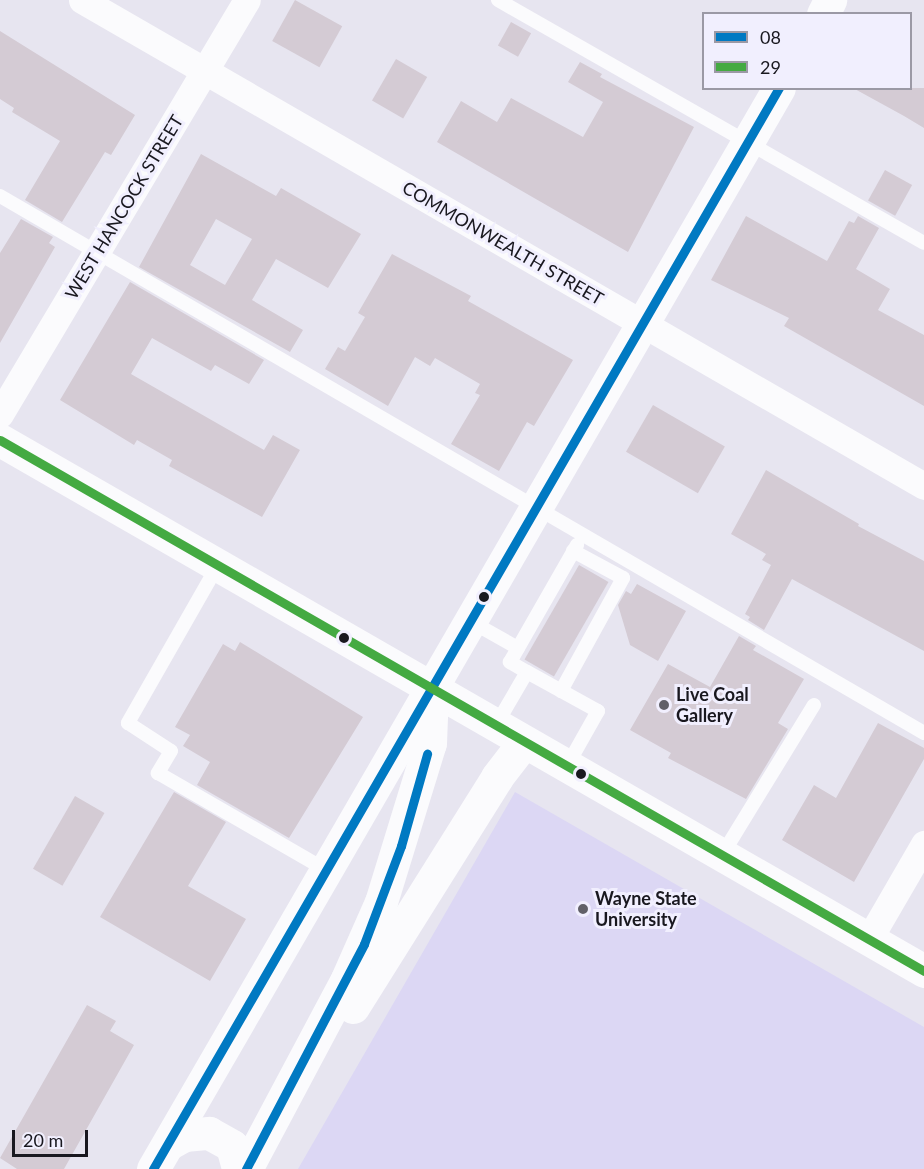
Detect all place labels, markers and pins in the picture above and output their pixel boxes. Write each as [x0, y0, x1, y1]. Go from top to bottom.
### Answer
unlabelled marker [478, 591, 490, 603]
unlabelled marker [338, 632, 350, 644]
place label: Live Coal Gallery [676, 684, 749, 726]
marker: Live Coal Gallery [657, 698, 671, 712]
unlabelled marker [575, 768, 587, 780]
place label: Wayne State University [595, 888, 697, 930]
marker: Wayne State University [576, 902, 590, 916]

